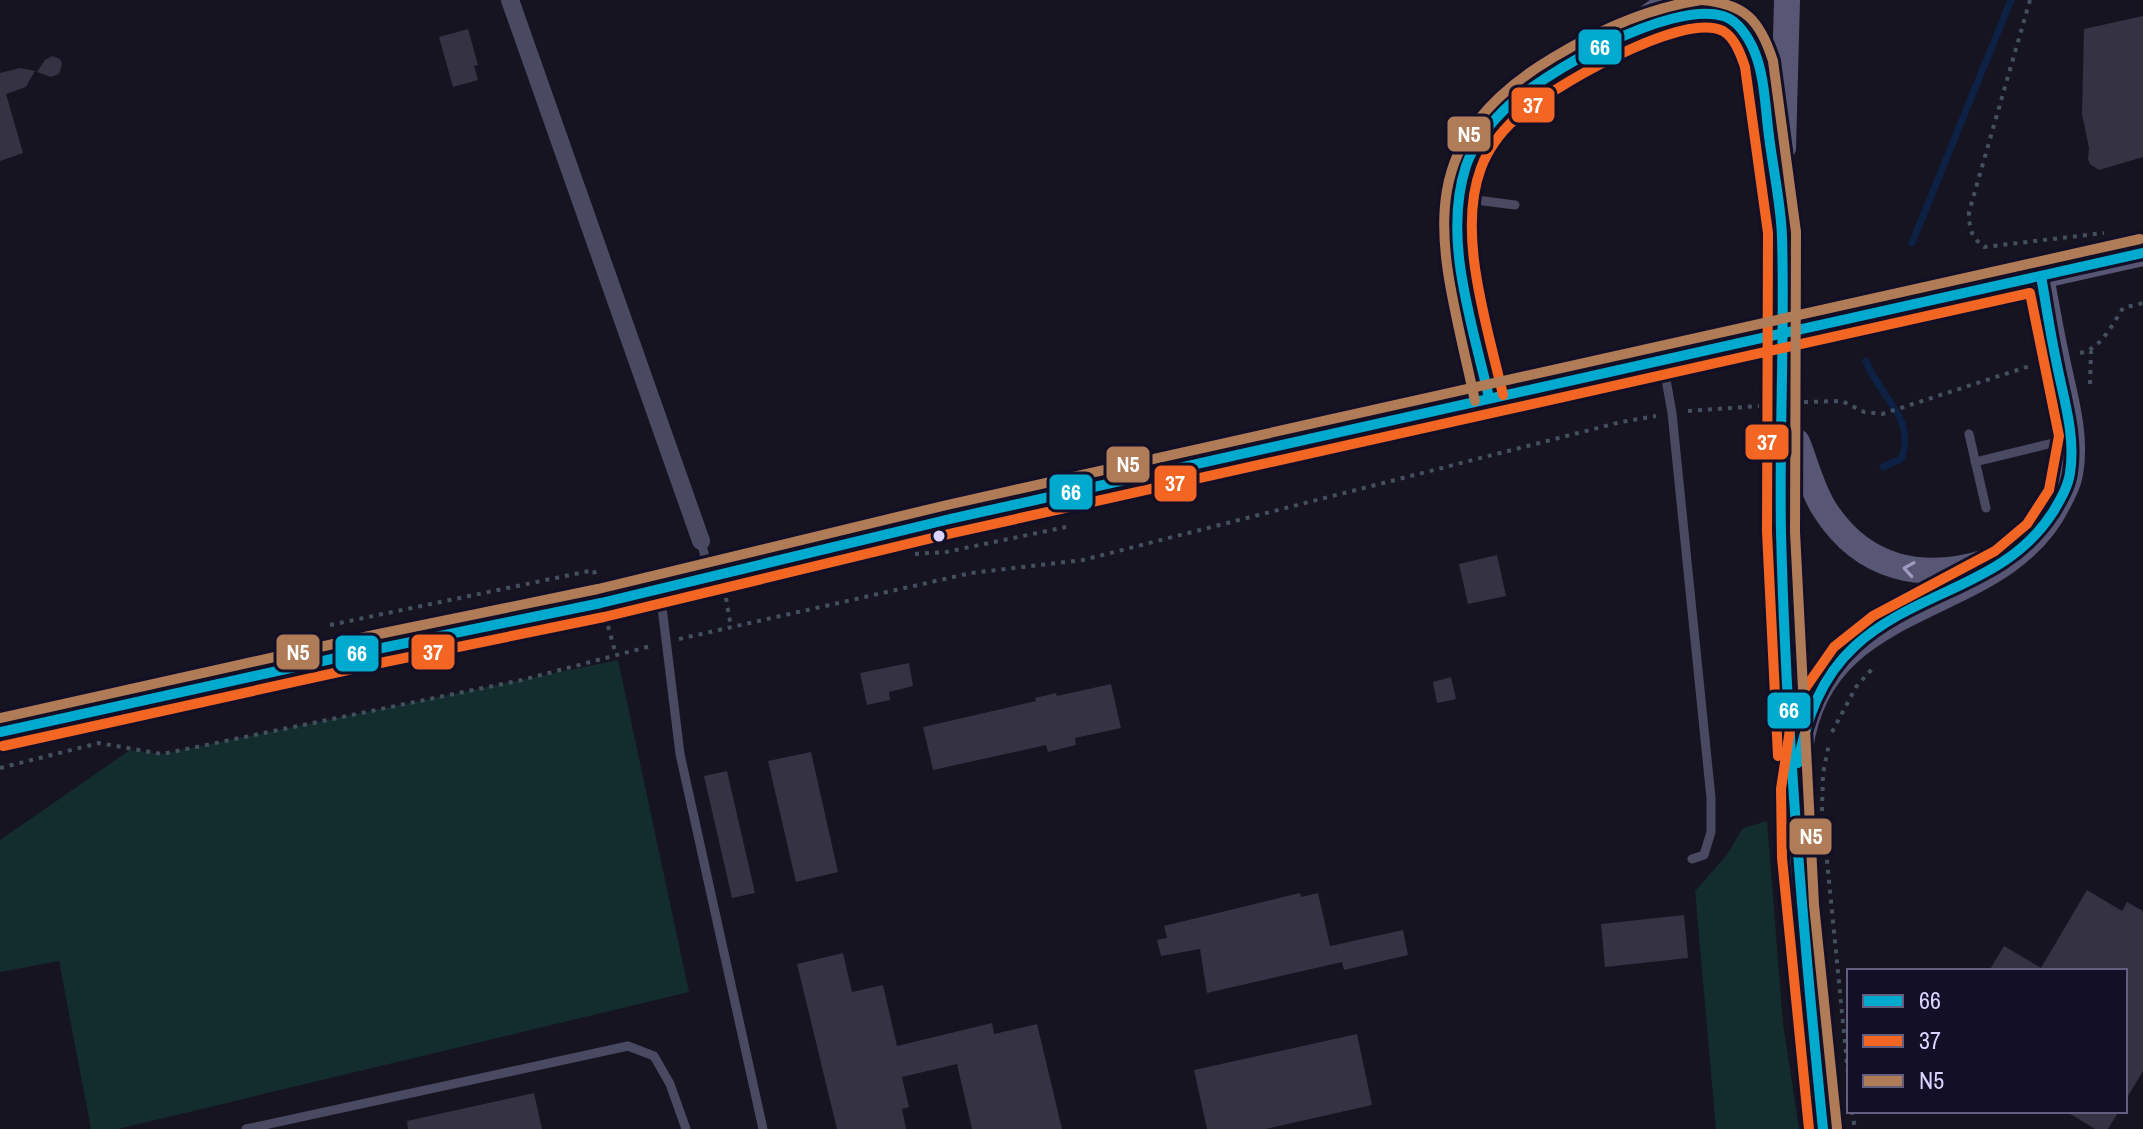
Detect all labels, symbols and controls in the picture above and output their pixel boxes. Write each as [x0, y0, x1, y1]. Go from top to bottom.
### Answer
line badge: 66 [1577, 28, 1623, 66]
text: 66 [1590, 32, 1610, 62]
line badge: 37 [1510, 86, 1556, 124]
text: 37 [1523, 90, 1543, 120]
line badge: N5 [1446, 115, 1492, 153]
text: N5 [1457, 119, 1481, 149]
line badge: 37 [1744, 423, 1790, 461]
text: 37 [1757, 427, 1777, 457]
line badge: N5 [1105, 445, 1151, 484]
text: N5 [1116, 449, 1140, 479]
line badge: 37 [1153, 464, 1198, 503]
text: 37 [1165, 468, 1185, 498]
line badge: 66 [1048, 473, 1094, 511]
text: 66 [1061, 477, 1081, 507]
unlabelled marker [931, 528, 947, 544]
one-way arrow [1903, 561, 1916, 578]
line badge: N5 [275, 633, 321, 671]
line badge: 37 [410, 633, 456, 671]
line badge: 66 [334, 634, 380, 673]
text: N5 [286, 637, 310, 667]
text: 37 [423, 637, 443, 667]
text: 66 [347, 638, 367, 668]
line badge: 66 [1766, 691, 1812, 730]
text: 66 [1779, 695, 1799, 725]
line badge: N5 [1788, 817, 1833, 856]
text: N5 [1799, 821, 1823, 851]
legend [1847, 969, 2127, 1113]
text: 66 [1919, 984, 1941, 1016]
text: 37 [1919, 1024, 1941, 1056]
text: N5 [1919, 1064, 1944, 1096]

